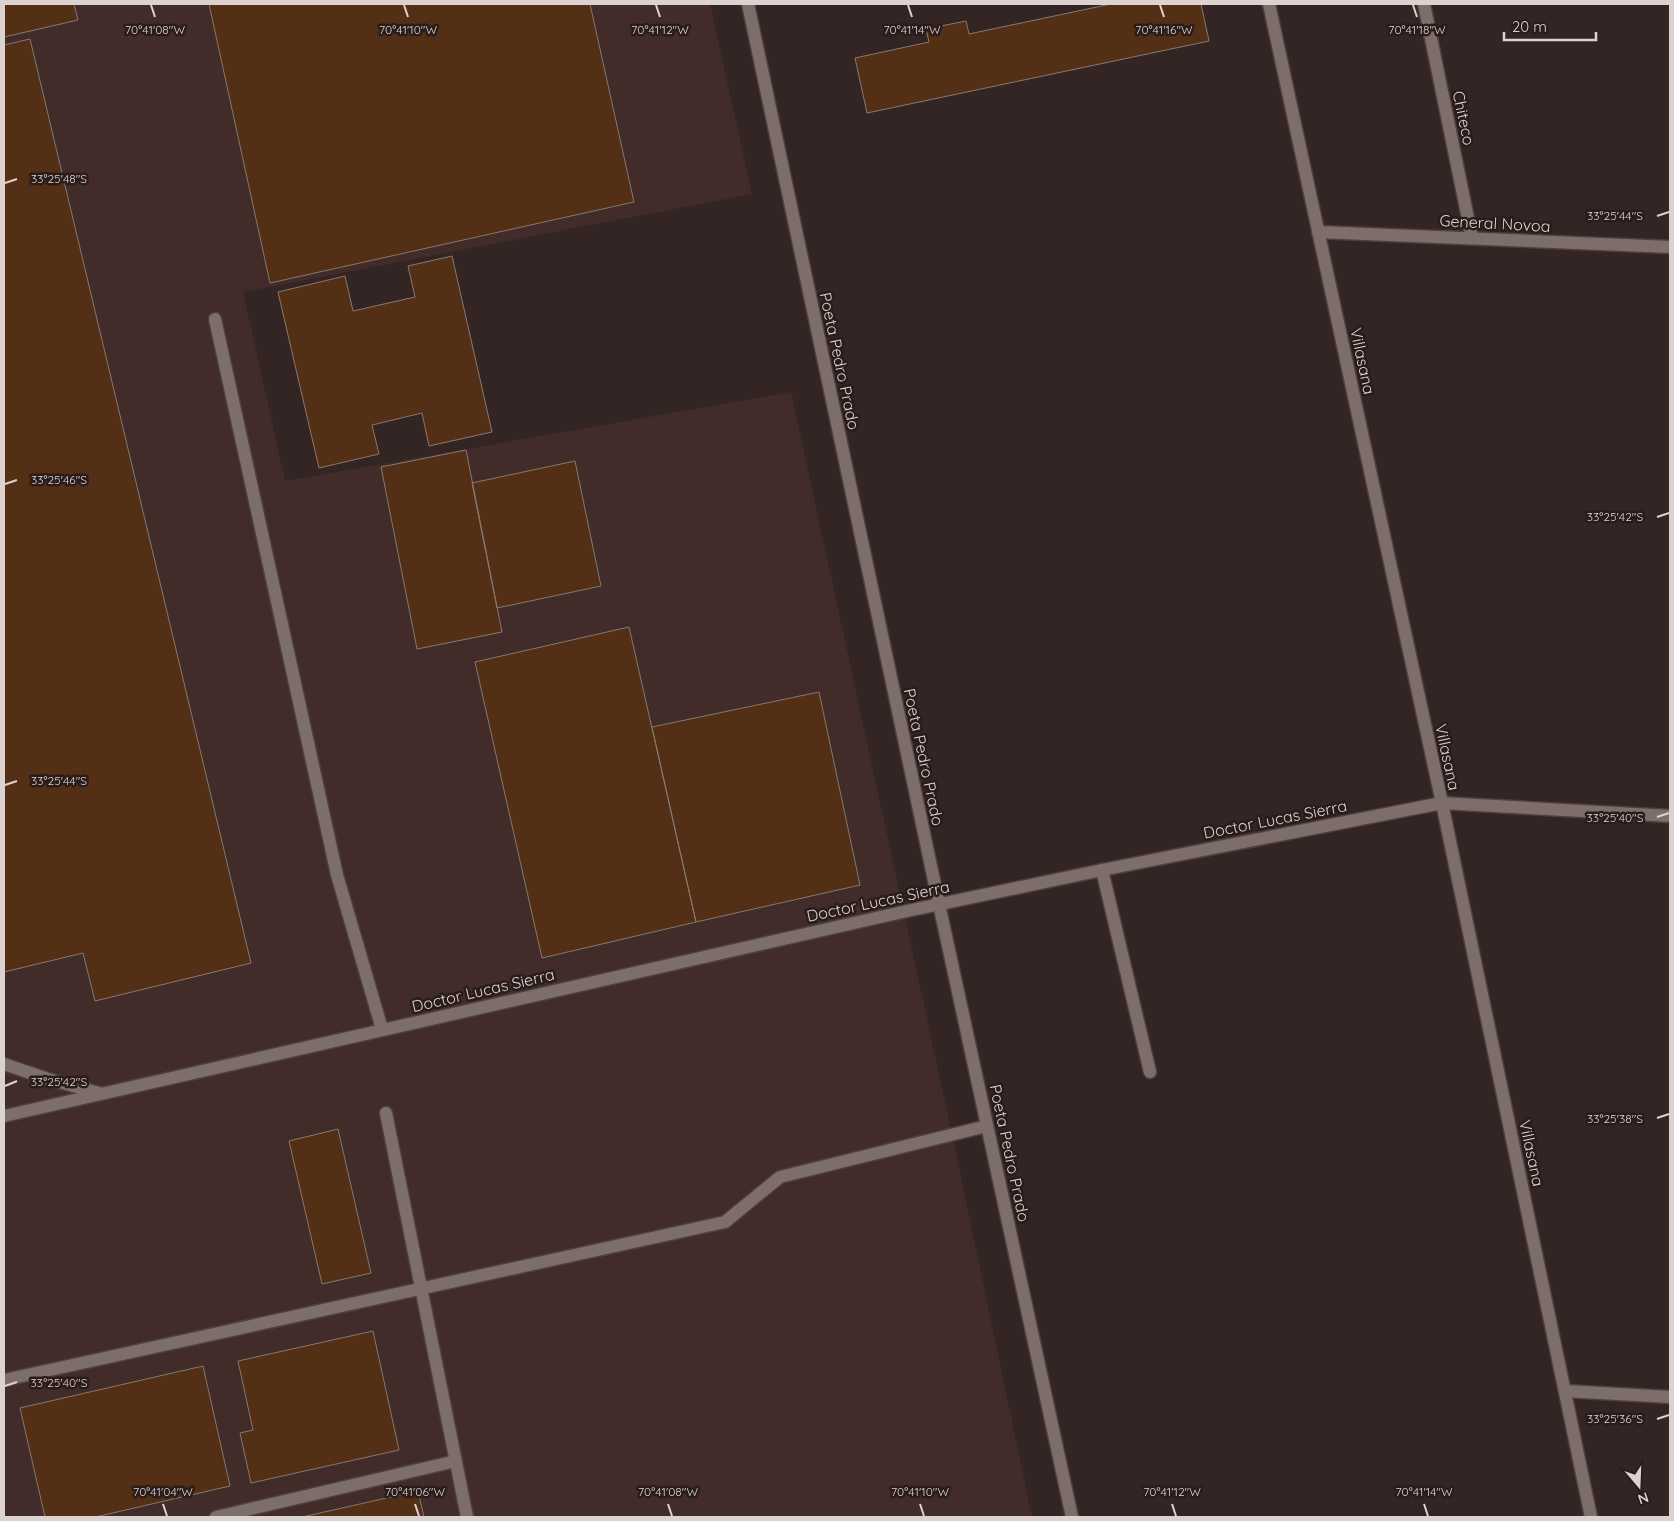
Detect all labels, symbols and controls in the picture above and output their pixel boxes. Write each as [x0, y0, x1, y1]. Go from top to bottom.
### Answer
scale bar [1504, 10, 1596, 42]
text: 20 m [1512, 17, 1547, 36]
text: 70°41'08"W [125, 22, 185, 37]
text: 70°41'10"W [379, 22, 437, 37]
text: 70°41'12"W [631, 22, 689, 37]
text: 70°41'14"W [883, 22, 941, 37]
text: 70°41'16"W [1135, 22, 1193, 37]
text: 70°41'18"W [1388, 22, 1446, 37]
street label: Chiteco [1448, 89, 1480, 147]
text: 33°25'48"S [31, 171, 87, 186]
text: 33°25'44"S [1587, 208, 1643, 223]
street label: General Novoa [1439, 210, 1551, 236]
street label: Poeta Pedro Prado [816, 290, 864, 432]
street label: Villasana [1346, 326, 1380, 396]
text: 33°25'46"S [31, 472, 87, 487]
text: 33°25'42"S [1587, 509, 1643, 524]
street label: Poeta Pedro Prado [900, 686, 948, 828]
street label: Villasana [1431, 722, 1465, 792]
text: 33°25'44"S [31, 773, 87, 788]
street label: Doctor Lucas Sierra [1201, 795, 1349, 843]
text: 33°25'40"S [1587, 810, 1644, 825]
street label: Doctor Lucas Sierra [805, 876, 951, 926]
street label: Doctor Lucas Sierra [410, 964, 556, 1016]
text: 33°25'42"S [31, 1074, 87, 1089]
street label: Poeta Pedro Prado [986, 1082, 1034, 1224]
text: 33°25'38"S [1587, 1111, 1643, 1126]
street label: Villasana [1515, 1118, 1549, 1188]
text: 33°25'40"S [31, 1375, 88, 1390]
text: 33°25'36"S [1587, 1411, 1643, 1426]
north arrow [1614, 1461, 1664, 1511]
text: 70°41'04"W [133, 1484, 193, 1499]
text: 70°41'06"W [385, 1484, 445, 1499]
text: 70°41'08"W [638, 1484, 698, 1499]
text: 70°41'10"W [891, 1484, 949, 1499]
text: 70°41'12"W [1143, 1484, 1201, 1499]
text: 70°41'14"W [1395, 1484, 1453, 1499]
text: N [1635, 1488, 1651, 1508]

